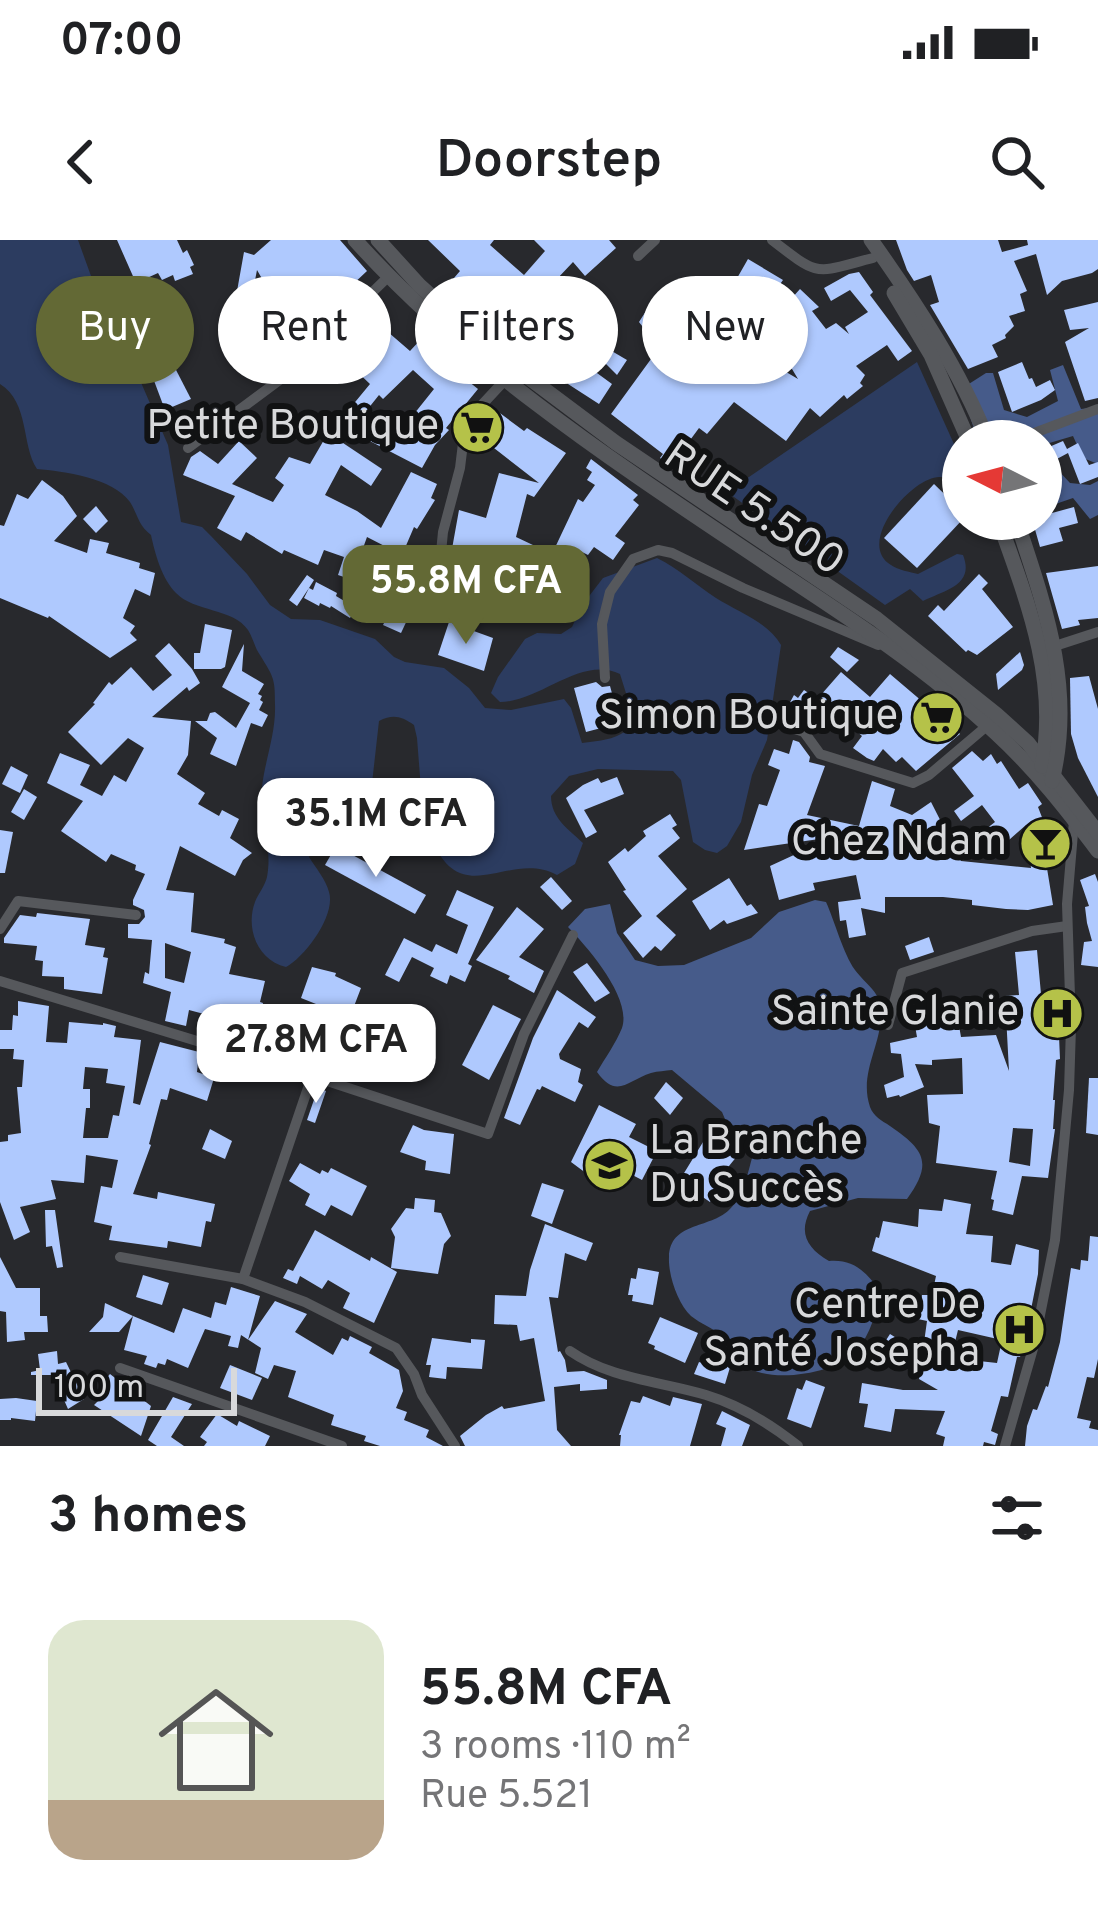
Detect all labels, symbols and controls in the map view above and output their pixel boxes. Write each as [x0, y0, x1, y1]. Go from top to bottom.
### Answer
text: 07:00 [60, 14, 183, 71]
text: Doorstep [436, 128, 662, 197]
icon: back [48, 129, 114, 195]
icon: search [984, 129, 1050, 195]
chip: Buy [36, 276, 194, 384]
chip: Rent [218, 276, 391, 384]
chip: Filters [415, 276, 618, 384]
chip: New [642, 276, 808, 384]
supermarket icon: Petite Boutique [450, 399, 506, 455]
place label: Petite Boutique [146, 401, 439, 454]
north arrow [942, 420, 1062, 540]
map controls [942, 420, 1062, 540]
street label: RUE 5.500 [653, 430, 853, 590]
pin: 55.8M CFA [329, 545, 603, 647]
text: 55.8M CFA [370, 559, 562, 608]
supermarket icon: Simon Boutique [909, 689, 965, 745]
place label: Simon Boutique [599, 691, 898, 744]
pin: 35.1M CFA [239, 778, 513, 880]
text: 35.1M CFA [284, 792, 468, 841]
bar icon: Chez Ndam [1018, 815, 1074, 871]
place label: Chez Ndam [791, 817, 1007, 870]
hospital icon: Sainte Glanie [1030, 985, 1086, 1041]
place label: Sainte Glanie [771, 987, 1019, 1040]
pin: 27.8M CFA [179, 1004, 453, 1106]
text: 27.8M CFA [224, 1018, 408, 1067]
place label: La Branche Du Succès [649, 1116, 862, 1217]
school or university icon: La Branche Du Succès [582, 1138, 638, 1194]
place label: Centre De Santé Josepha [703, 1280, 980, 1381]
hospital icon: Centre De Santé Josepha [991, 1302, 1047, 1358]
scale bar [36, 1362, 237, 1415]
text: 100 m [54, 1368, 144, 1410]
icon: filters [984, 1485, 1050, 1551]
text: 3 homes [48, 1486, 248, 1551]
text: 55.8M CFA [420, 1659, 672, 1724]
icon: home [144, 1668, 288, 1812]
text: 3 rooms · 110 m² [420, 1724, 691, 1773]
text: Rue 5.521 [420, 1773, 593, 1822]

